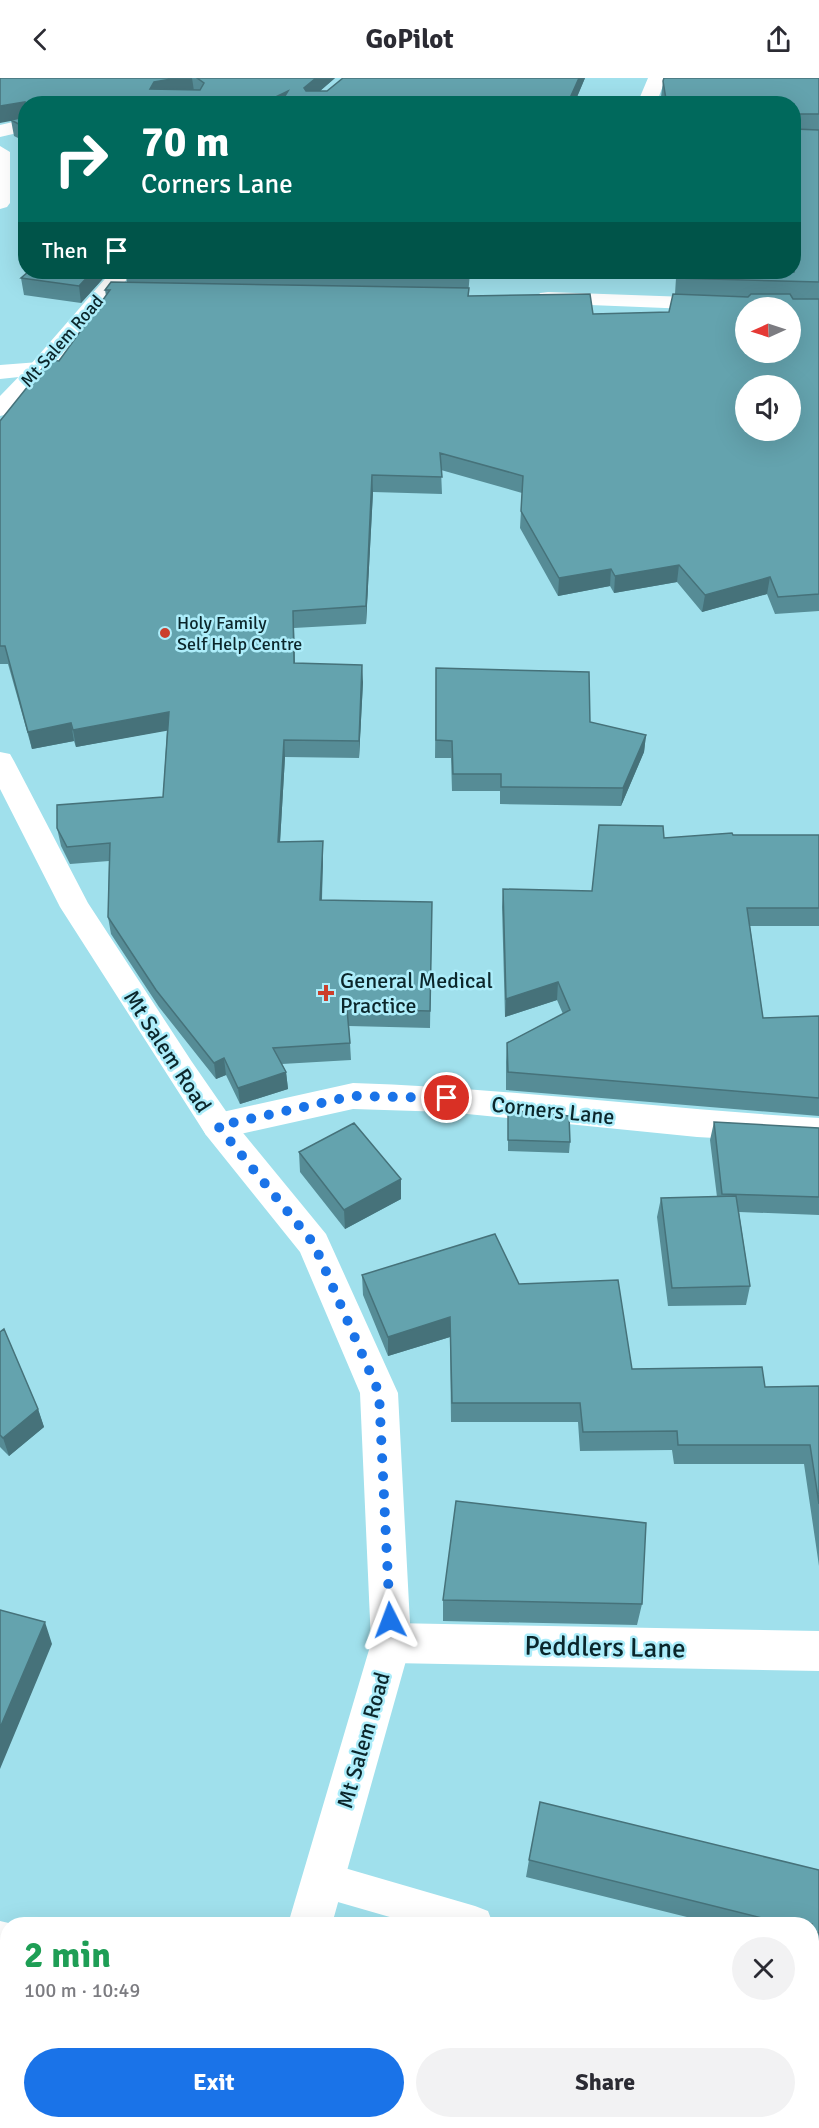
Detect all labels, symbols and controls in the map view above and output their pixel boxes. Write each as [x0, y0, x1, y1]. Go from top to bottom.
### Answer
icon: back [24, 23, 57, 56]
text: GoPilot [365, 23, 454, 56]
icon: share [762, 23, 795, 56]
text: 70 m [141, 117, 230, 168]
icon: right [42, 120, 120, 198]
text: Corners Lane [141, 168, 293, 201]
icon: arrive [100, 234, 133, 267]
text: Then [42, 237, 88, 264]
street label: Mt Salem Road [16, 290, 108, 392]
north arrow [735, 297, 801, 363]
map controls [735, 297, 801, 441]
button: sound [735, 375, 801, 441]
place label: Holy Family Self Help Centre [177, 612, 302, 655]
marker: Holy Family Self Help Centre [158, 626, 172, 640]
place label: General Medical Practice [340, 967, 493, 1019]
marker: General Medical Practice [317, 984, 335, 1002]
street label: Mt Salem Road [118, 985, 217, 1117]
pin [421, 1072, 472, 1123]
icon: arrive [430, 1081, 463, 1114]
street label: Corners Lane [490, 1091, 616, 1130]
position arrow [358, 1588, 422, 1652]
street label: Peddlers Lane [524, 1630, 686, 1665]
street label: Mt Salem Road [331, 1669, 396, 1811]
text: 2 min [24, 1933, 111, 1978]
button: close [732, 1937, 795, 2000]
text: 100 m · 10:49 [24, 1978, 140, 2003]
button: Exit [24, 2048, 404, 2117]
button: Share [416, 2048, 795, 2117]

